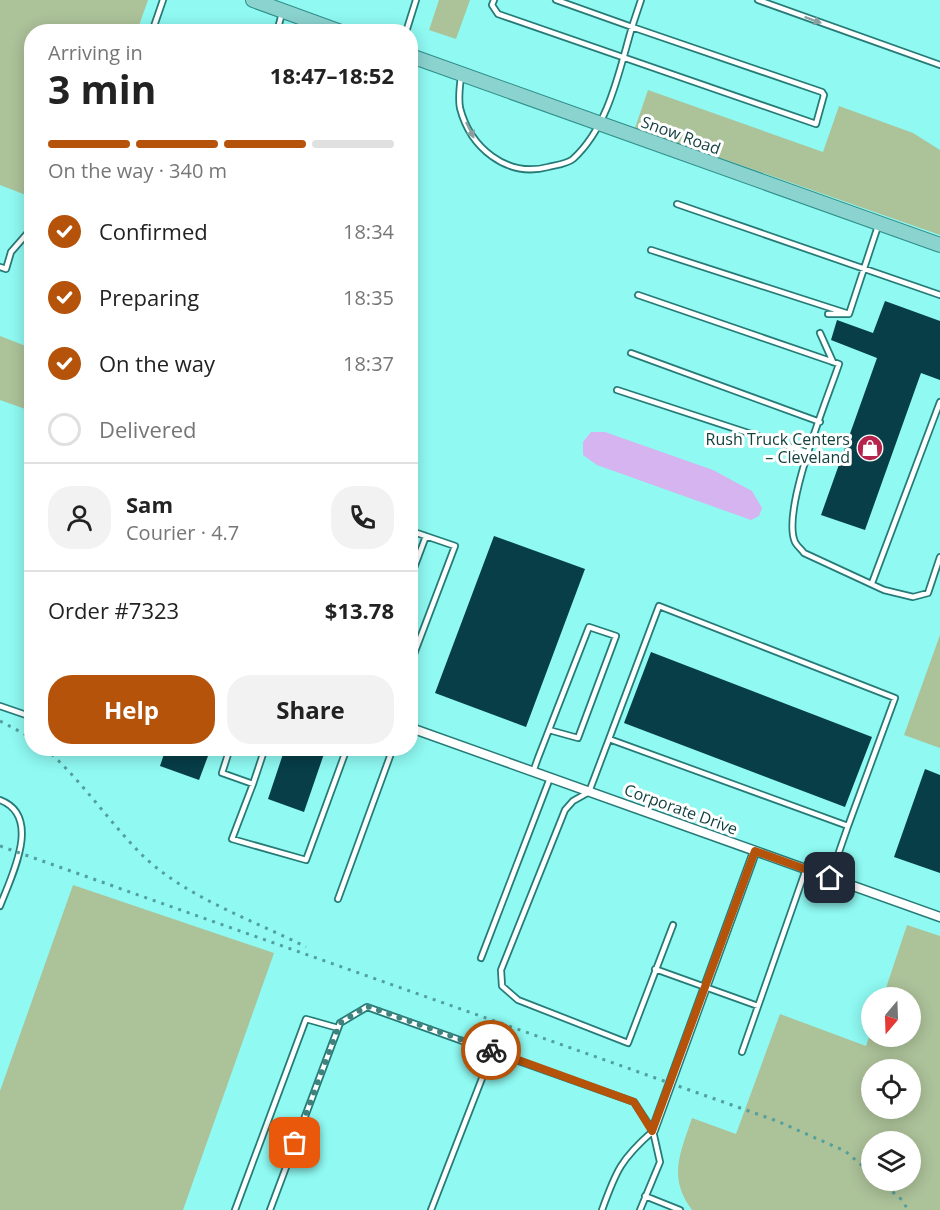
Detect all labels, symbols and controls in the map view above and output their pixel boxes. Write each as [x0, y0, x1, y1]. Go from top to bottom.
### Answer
one-way arrow [804, 15, 822, 25]
text: Arriving in [48, 39, 143, 66]
text: 18:47–18:52 [270, 60, 394, 90]
text: 3 min [48, 62, 156, 115]
street label: Snow Road [638, 110, 724, 160]
one-way arrow [465, 122, 475, 139]
text: On the way · 340 m [48, 157, 227, 184]
icon: check [48, 215, 81, 248]
text: Confirmed [99, 216, 208, 246]
text: 18:34 [343, 218, 394, 245]
icon: check [48, 281, 81, 314]
text: Preparing [99, 282, 199, 312]
text: 18:35 [343, 284, 394, 311]
icon: check [48, 347, 81, 380]
text: On the way [99, 348, 215, 378]
text: 18:37 [343, 350, 394, 377]
text: Delivered [99, 414, 197, 444]
place label: Rush Truck Centers – Cleveland [706, 428, 850, 468]
shop icon: Rush Truck Centers – Cleveland [855, 433, 885, 463]
button: person [48, 486, 111, 549]
button: phone [331, 486, 394, 549]
text: Sam [126, 489, 173, 519]
text: Courier · 4.7 [126, 519, 239, 546]
text: Order #7323 [48, 595, 179, 625]
text: $13.78 [325, 595, 394, 625]
button: Help [48, 675, 215, 744]
button: Share [227, 675, 394, 744]
street label: Corporate Drive [621, 778, 741, 840]
pin [804, 852, 855, 903]
icon: home [813, 861, 846, 894]
north arrow [861, 987, 921, 1047]
map controls [861, 987, 921, 1191]
courier [461, 1020, 521, 1080]
icon: bike [475, 1034, 508, 1067]
button: locate [861, 1059, 921, 1119]
pin [269, 1117, 320, 1168]
icon: bag [278, 1126, 311, 1159]
button: layers [861, 1131, 921, 1191]

